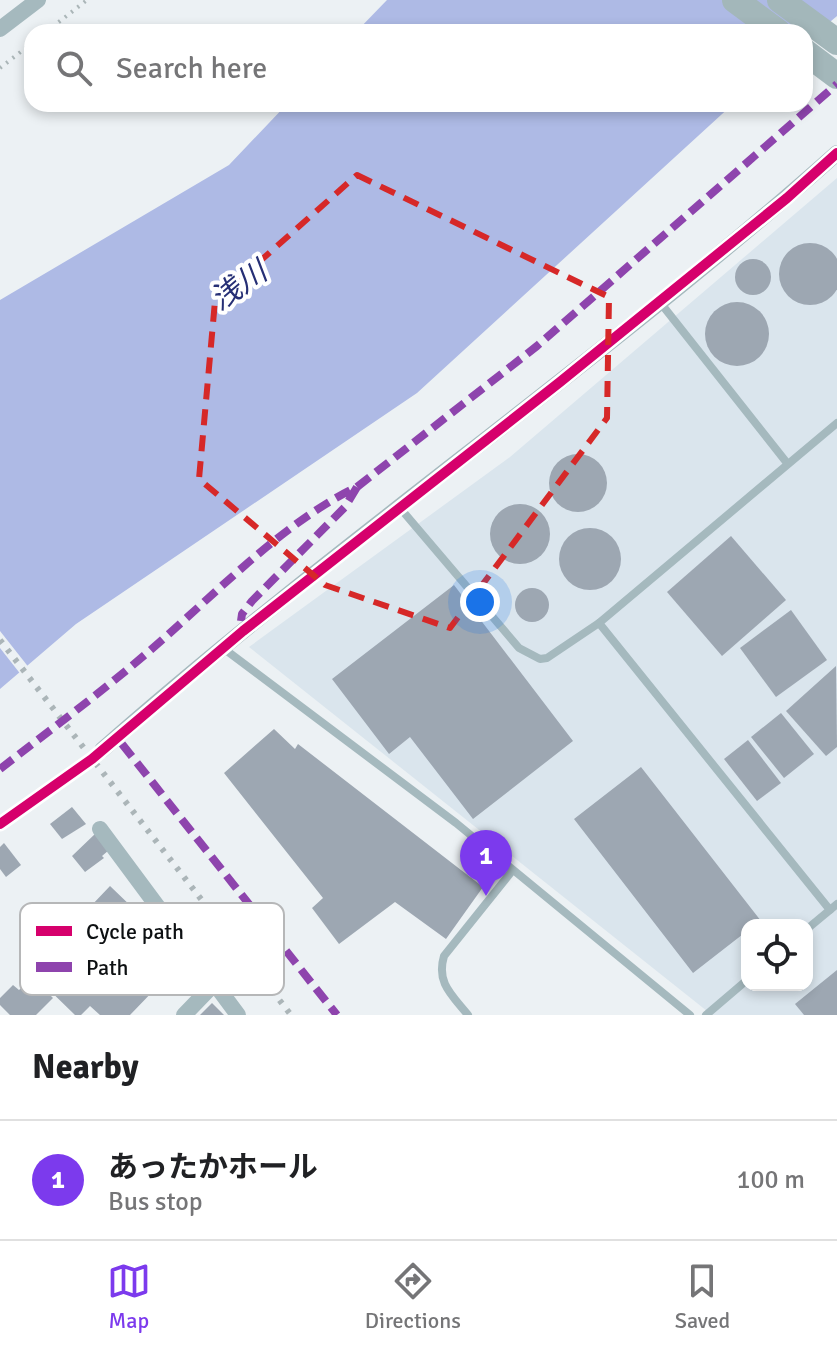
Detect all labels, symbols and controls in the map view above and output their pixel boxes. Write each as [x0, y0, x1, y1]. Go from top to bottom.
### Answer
search box [24, 24, 813, 112]
icon: search [52, 46, 96, 90]
text: Search here [116, 50, 267, 87]
water label: 浅川 [204, 252, 277, 318]
your location [460, 582, 500, 622]
pin: 1 [460, 830, 512, 896]
legend [20, 903, 284, 995]
text: Cycle path [86, 918, 184, 945]
map controls [741, 919, 813, 991]
button: locate [741, 919, 813, 991]
text: Path [86, 954, 129, 981]
text: Nearby [32, 1046, 139, 1088]
text: あったかホール [108, 1149, 318, 1186]
text: 1 [51, 1164, 65, 1196]
text: 100 m [736, 1164, 805, 1196]
text: Bus stop [108, 1186, 203, 1218]
tab: Map [107, 1259, 151, 1334]
tab: Directions [365, 1259, 461, 1334]
tab: Saved [675, 1259, 730, 1334]

